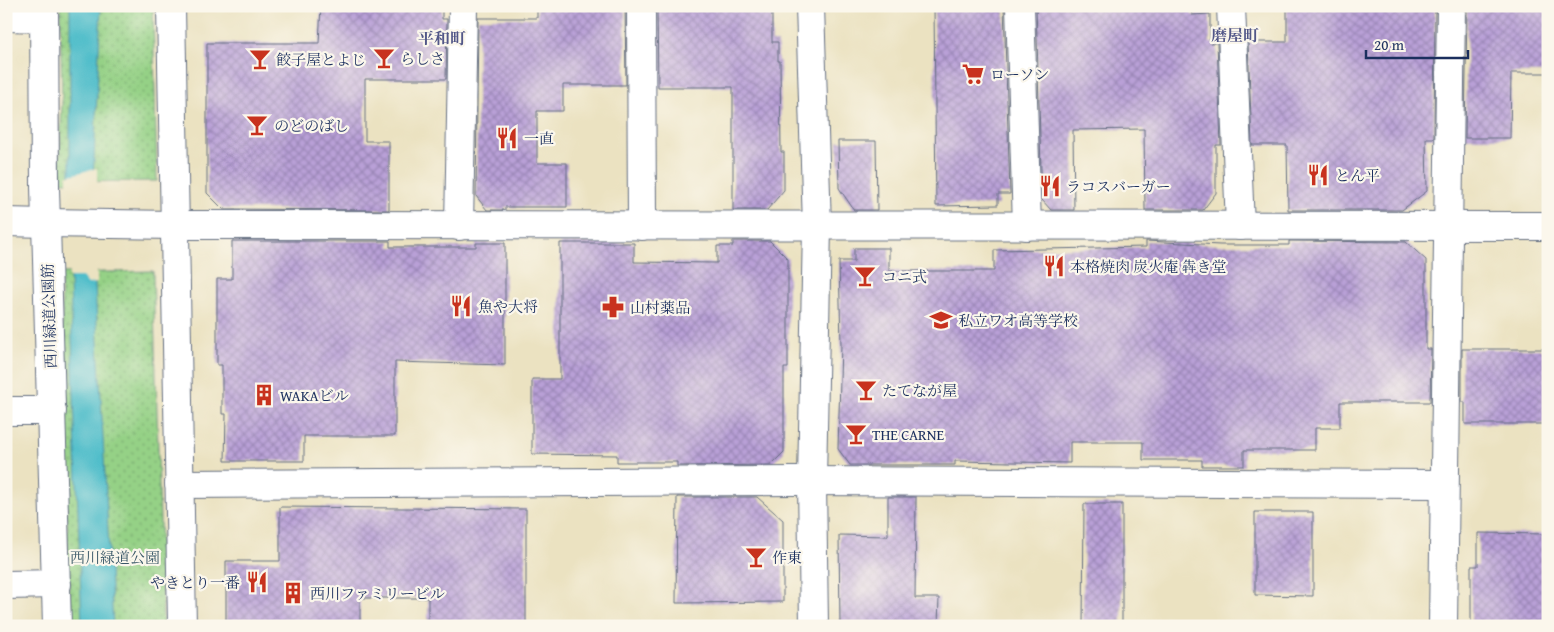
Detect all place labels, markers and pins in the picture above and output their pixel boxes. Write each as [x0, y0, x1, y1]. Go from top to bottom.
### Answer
bar icon: らしさ [371, 45, 397, 71]
bar icon: 餃子屋とよじ [247, 46, 273, 72]
place label: らしさ [400, 48, 445, 69]
place label: 餃子屋とよじ [276, 49, 366, 70]
supermarket icon: ローソン [960, 61, 986, 87]
place label: ローソン [990, 64, 1049, 85]
bar icon: のどのばし [244, 112, 270, 138]
place label: のどのばし [274, 115, 349, 136]
restaurant icon: 一直 [494, 125, 520, 151]
place label: 一直 [524, 128, 554, 149]
restaurant icon: とん平 [1305, 162, 1331, 188]
place label: とん平 [1335, 165, 1380, 186]
restaurant icon: ラコスバーガー [1037, 173, 1063, 199]
place label: ラコスバーガー [1066, 176, 1171, 197]
restaurant icon: 本格焼肉 炭火庵 犇き堂 [1041, 253, 1067, 279]
place label: 本格焼肉 炭火庵 犇き堂 [1070, 256, 1227, 277]
bar icon: コニ式 [852, 263, 878, 289]
place label: コニ式 [882, 266, 927, 287]
restaurant icon: 魚や大将 [448, 293, 474, 319]
pharmacy icon: 山村薬品 [600, 294, 626, 320]
place label: 魚や大将 [478, 296, 538, 317]
place label: 山村薬品 [630, 297, 690, 318]
school or university icon: 私立ワオ高等学校 [928, 307, 954, 333]
place label: 私立ワオ高等学校 [958, 310, 1078, 331]
bar icon: たてなが屋 [853, 377, 879, 403]
place label: たてなが屋 [882, 380, 957, 401]
building icon: WAKAビル [251, 382, 277, 408]
place label: WAKAビル [280, 385, 349, 406]
bar icon: THE CARNE [843, 421, 869, 447]
place label: THE CARNE [872, 424, 945, 445]
bar icon: 作東 [743, 544, 769, 570]
place label: 作東 [772, 547, 802, 568]
restaurant icon: やきとり一番 [244, 569, 270, 595]
place label: やきとり一番 [150, 572, 240, 593]
building icon: 西川ファミリービル [280, 580, 306, 606]
place label: 西川ファミリービル [310, 583, 445, 604]

